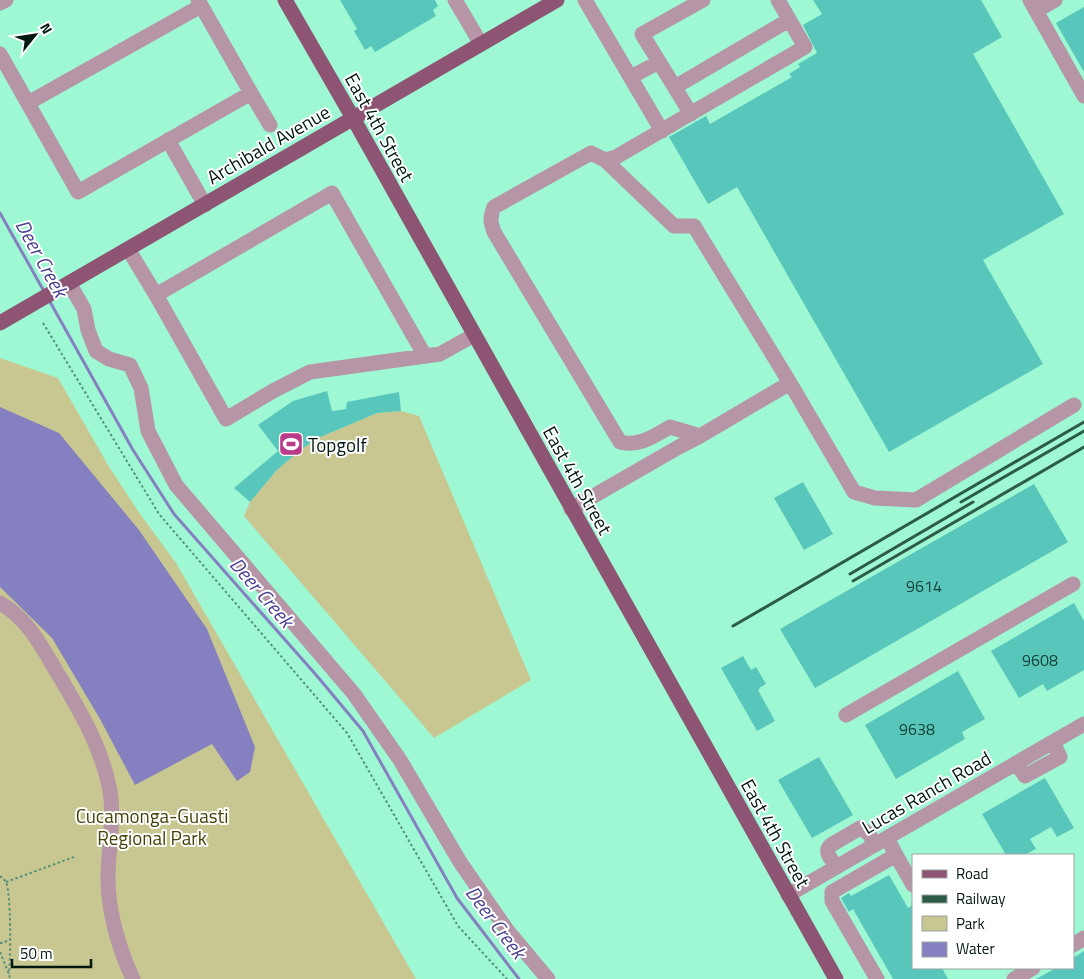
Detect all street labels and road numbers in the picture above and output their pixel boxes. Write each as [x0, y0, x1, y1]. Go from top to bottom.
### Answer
street label: East 4th Street [338, 67, 422, 187]
street label: Archibald Avenue [201, 97, 335, 191]
street label: East 4th Street [536, 420, 620, 540]
street label: Lucas Ranch Road [856, 743, 996, 841]
street label: East 4th Street [734, 773, 818, 893]

